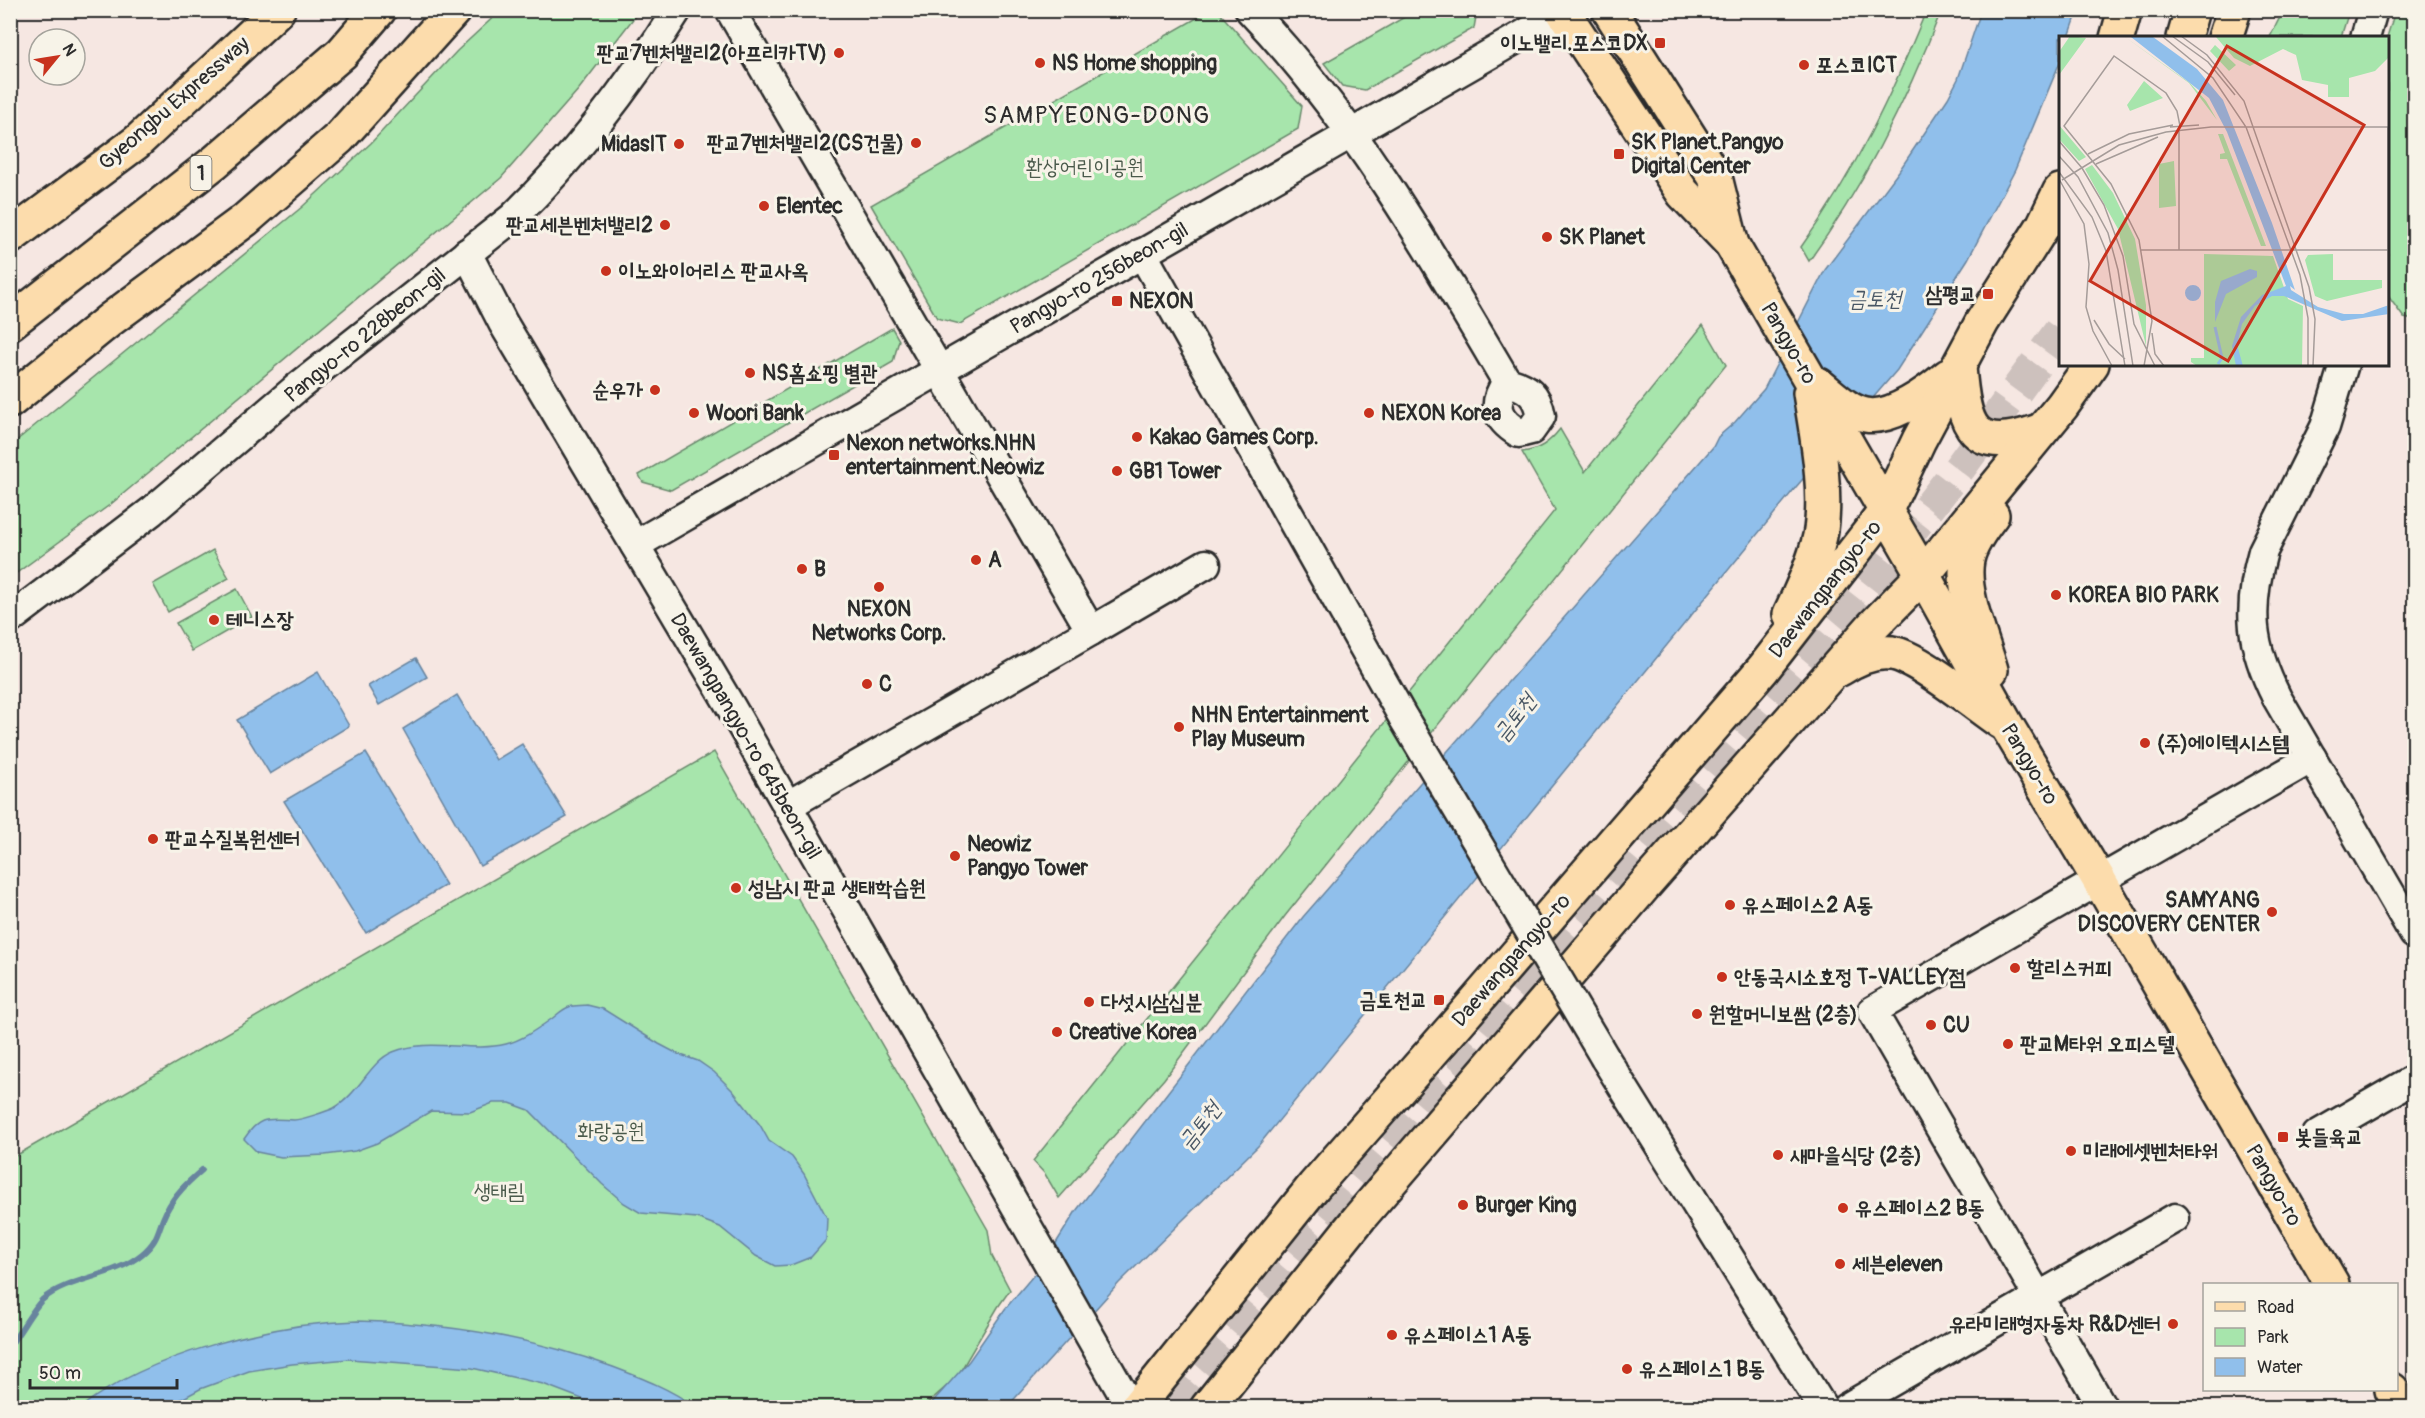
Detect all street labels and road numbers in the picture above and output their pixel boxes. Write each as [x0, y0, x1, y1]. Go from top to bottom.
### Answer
street label: Gyeongbu Expressway [93, 30, 255, 176]
road number: 1 [190, 156, 212, 190]
street label: Pangyo-ro 256beon-gil [1005, 216, 1193, 341]
street label: Pangyo-ro 228beon-gil [279, 262, 452, 409]
street label: Pangyo-ro [1754, 298, 1823, 389]
street label: Daewangpangyo-ro [1763, 515, 1888, 664]
street label: Daewangpangyo-ro 645beon-gil [664, 608, 827, 864]
street label: Pangyo-ro [1995, 719, 2064, 810]
street label: Daewangpangyo-ro [1446, 888, 1577, 1033]
street label: Pangyo-ro [2239, 1140, 2308, 1231]

